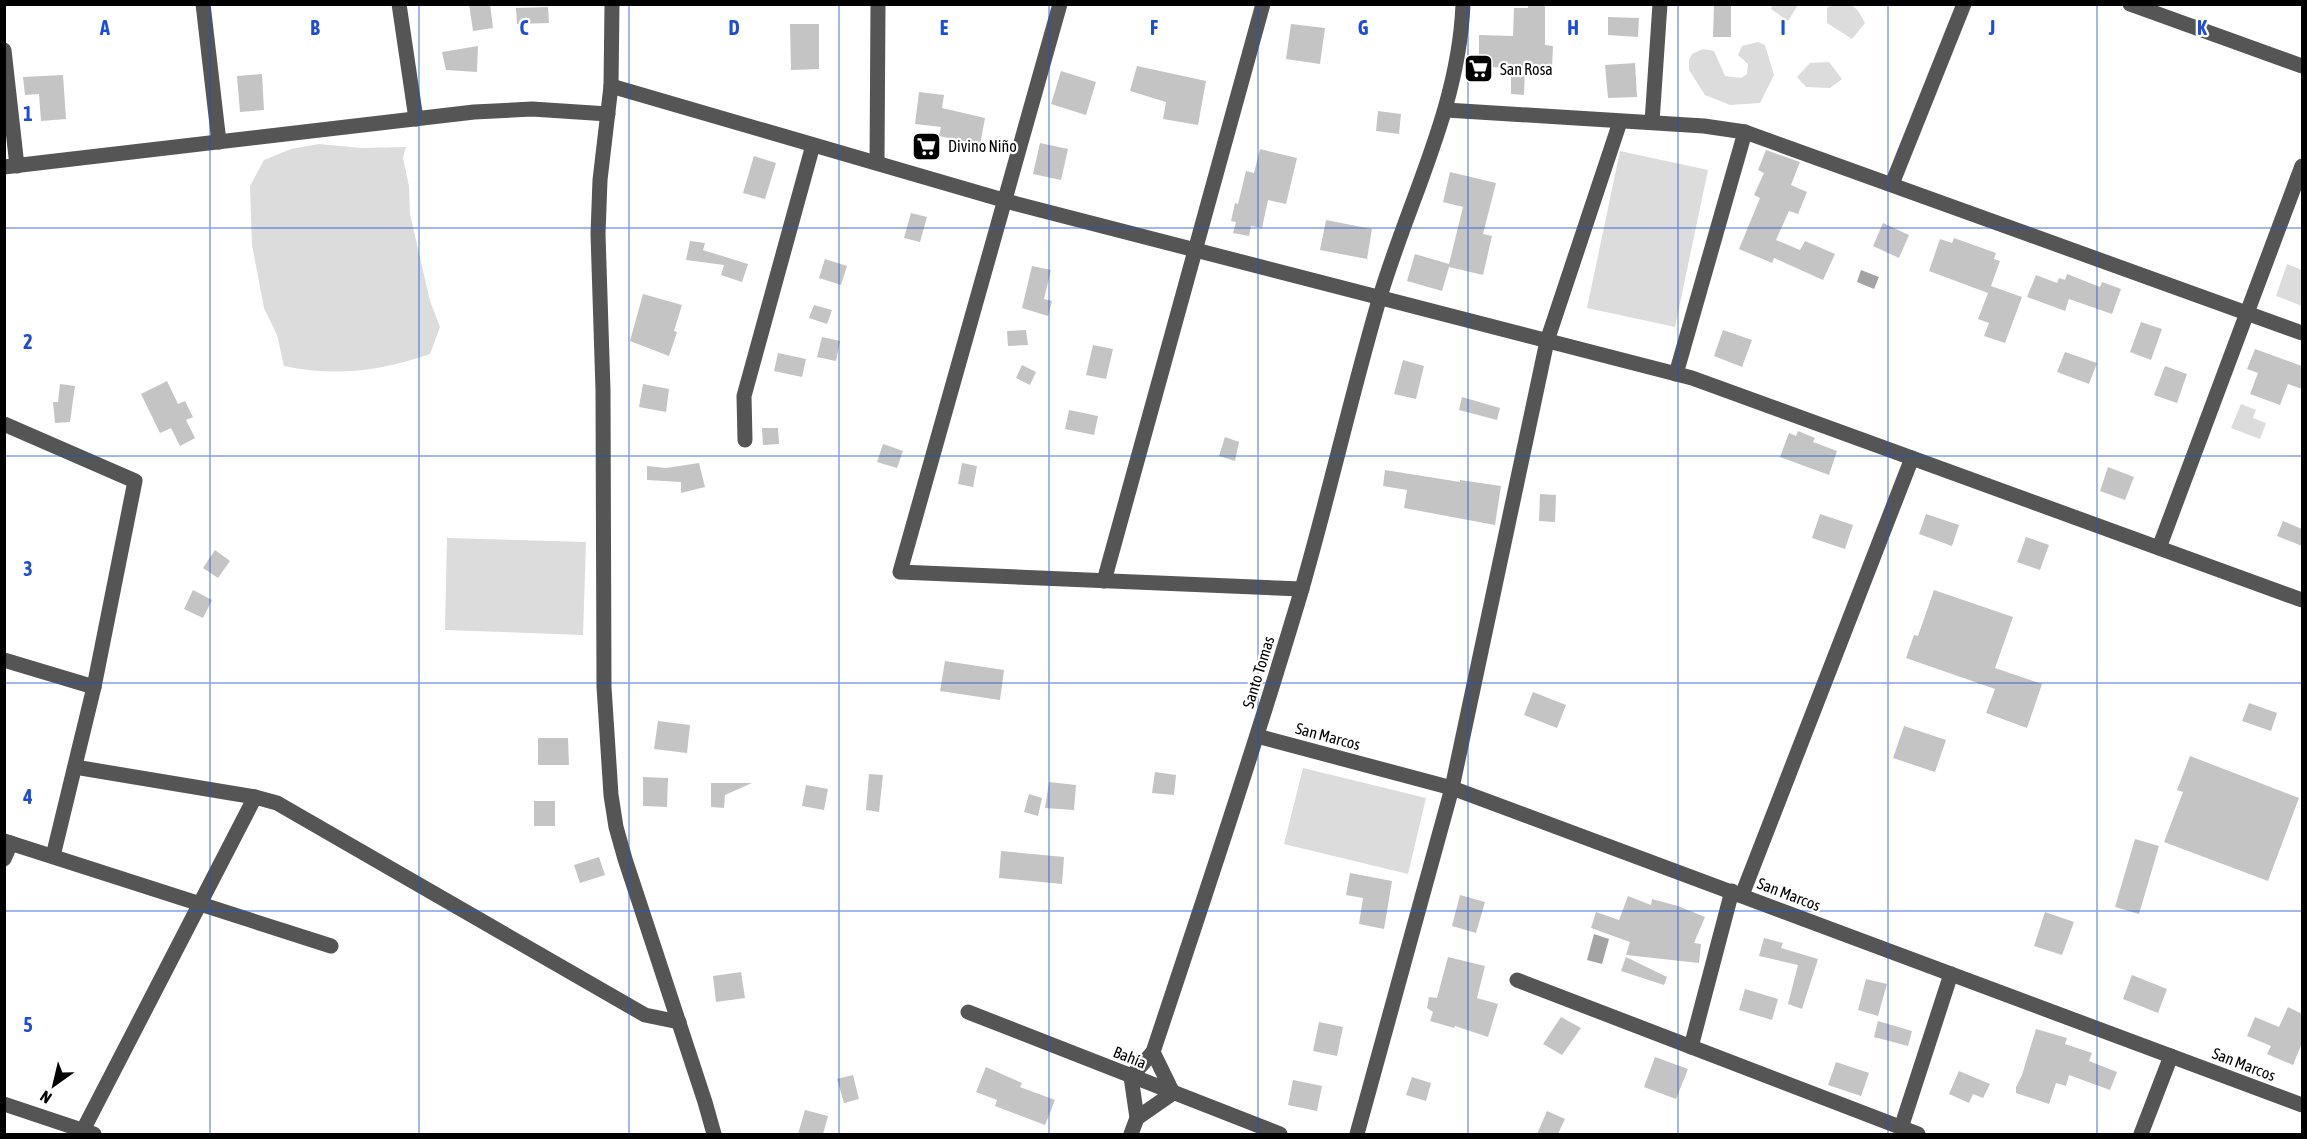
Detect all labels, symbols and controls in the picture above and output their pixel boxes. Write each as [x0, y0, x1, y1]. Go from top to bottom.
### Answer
text: A [99, 16, 110, 39]
text: B [310, 16, 320, 39]
text: C [520, 16, 529, 39]
text: D [728, 16, 740, 39]
text: E [940, 16, 949, 39]
text: F [1150, 16, 1158, 39]
text: G [1358, 16, 1369, 39]
text: H [1567, 16, 1579, 39]
text: I [1780, 16, 1786, 39]
text: J [1988, 16, 1995, 39]
text: K [2197, 16, 2207, 39]
supermarket icon: San Rosa [1463, 53, 1495, 85]
place label: San Rosa [1500, 60, 1553, 78]
text: 1 [23, 102, 33, 125]
supermarket icon: Divino Niño [911, 130, 943, 162]
place label: Divino Niño [948, 137, 1017, 155]
text: 2 [23, 330, 33, 353]
text: 3 [23, 557, 33, 580]
street label: Santo Tomas [1239, 634, 1278, 710]
street label: San Marcos [1294, 719, 1363, 753]
text: 4 [22, 785, 33, 808]
street label: San Marcos [1755, 874, 1823, 914]
text: 5 [23, 1013, 33, 1036]
street label: Bahía [1111, 1042, 1149, 1072]
street label: San Marcos [2210, 1044, 2278, 1084]
north arrow [24, 1055, 84, 1115]
text: N [37, 1087, 55, 1108]

